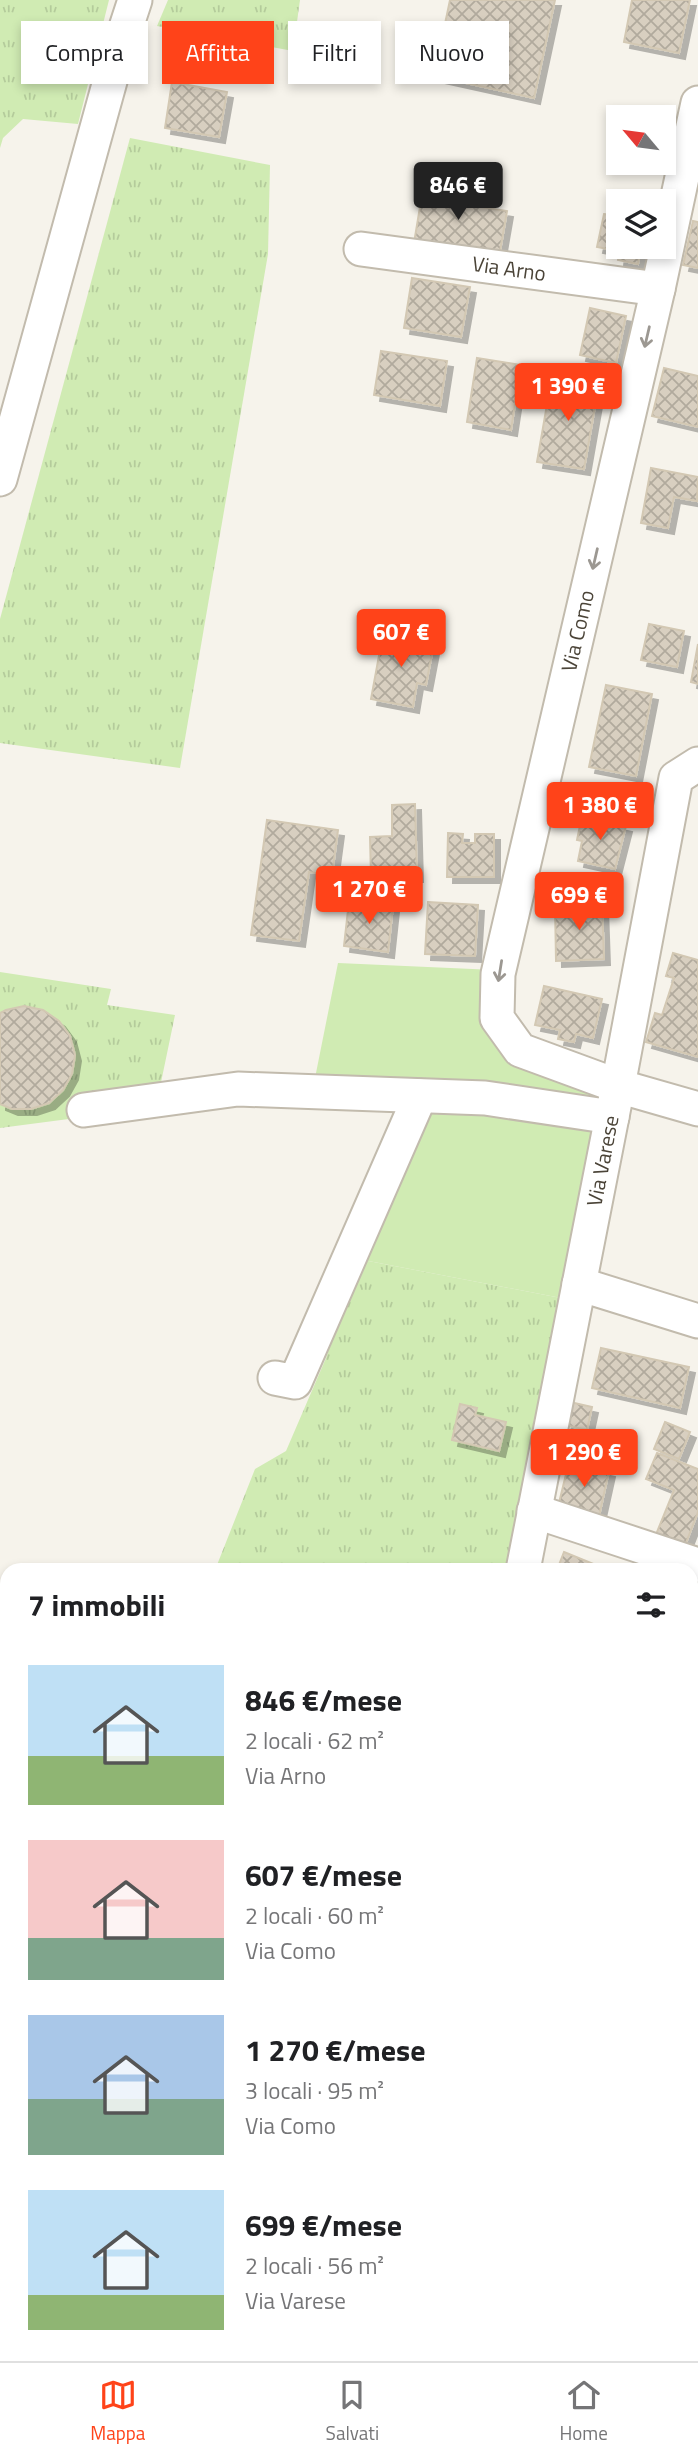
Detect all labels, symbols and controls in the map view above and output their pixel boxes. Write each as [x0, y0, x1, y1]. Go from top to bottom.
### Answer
chip: Compra [21, 21, 148, 84]
chip: Affitta [162, 21, 274, 84]
chip: Filtri [288, 21, 381, 84]
chip: Nuovo [395, 21, 509, 84]
north arrow [606, 105, 676, 175]
map controls [606, 105, 676, 259]
pin: 846 € [409, 162, 507, 222]
text: 846 € [430, 167, 486, 202]
button: layers [606, 189, 676, 259]
street label: Via Arno [470, 247, 548, 289]
one-way arrow [640, 325, 653, 348]
pin: 1 390 € [503, 364, 633, 423]
text: 1 390 € [531, 368, 605, 403]
one-way arrow [588, 547, 601, 570]
street label: Via Como [552, 587, 602, 675]
pin: 607 € [352, 610, 450, 669]
text: 607 € [373, 614, 429, 649]
pin: 1 380 € [535, 782, 665, 842]
text: 1 380 € [563, 787, 637, 822]
pin: 1 270 € [304, 866, 434, 926]
text: 1 270 € [332, 871, 406, 906]
pin: 699 € [530, 872, 628, 932]
text: 699 € [551, 877, 607, 912]
one-way arrow [493, 959, 506, 982]
street label: Via Varese [578, 1113, 627, 1209]
pin: 1 290 € [519, 1430, 649, 1489]
text: 1 290 € [547, 1434, 621, 1469]
text: 7 immobili [28, 1582, 165, 1628]
icon: filters [632, 1586, 670, 1624]
text: 846 €/mese [245, 1677, 402, 1723]
icon: home [84, 1693, 168, 1777]
text: 2 locali · 62 m² [245, 1723, 384, 1758]
text: Via Arno [245, 1758, 326, 1793]
text: 607 €/mese [245, 1852, 402, 1898]
icon: home [84, 1868, 168, 1952]
text: 2 locali · 60 m² [245, 1898, 384, 1933]
text: Via Como [245, 1933, 336, 1968]
text: 1 270 €/mese [245, 2027, 425, 2073]
icon: home [84, 2043, 168, 2127]
text: 3 locali · 95 m² [245, 2073, 384, 2108]
text: Via Como [245, 2108, 336, 2143]
text: 699 €/mese [245, 2202, 402, 2248]
icon: home [84, 2218, 168, 2302]
text: 2 locali · 56 m² [245, 2248, 384, 2283]
text: Via Varese [245, 2283, 346, 2318]
tab: Mappa [90, 2376, 145, 2447]
tab: Salvati [326, 2376, 379, 2447]
tab: Home [560, 2376, 608, 2447]

